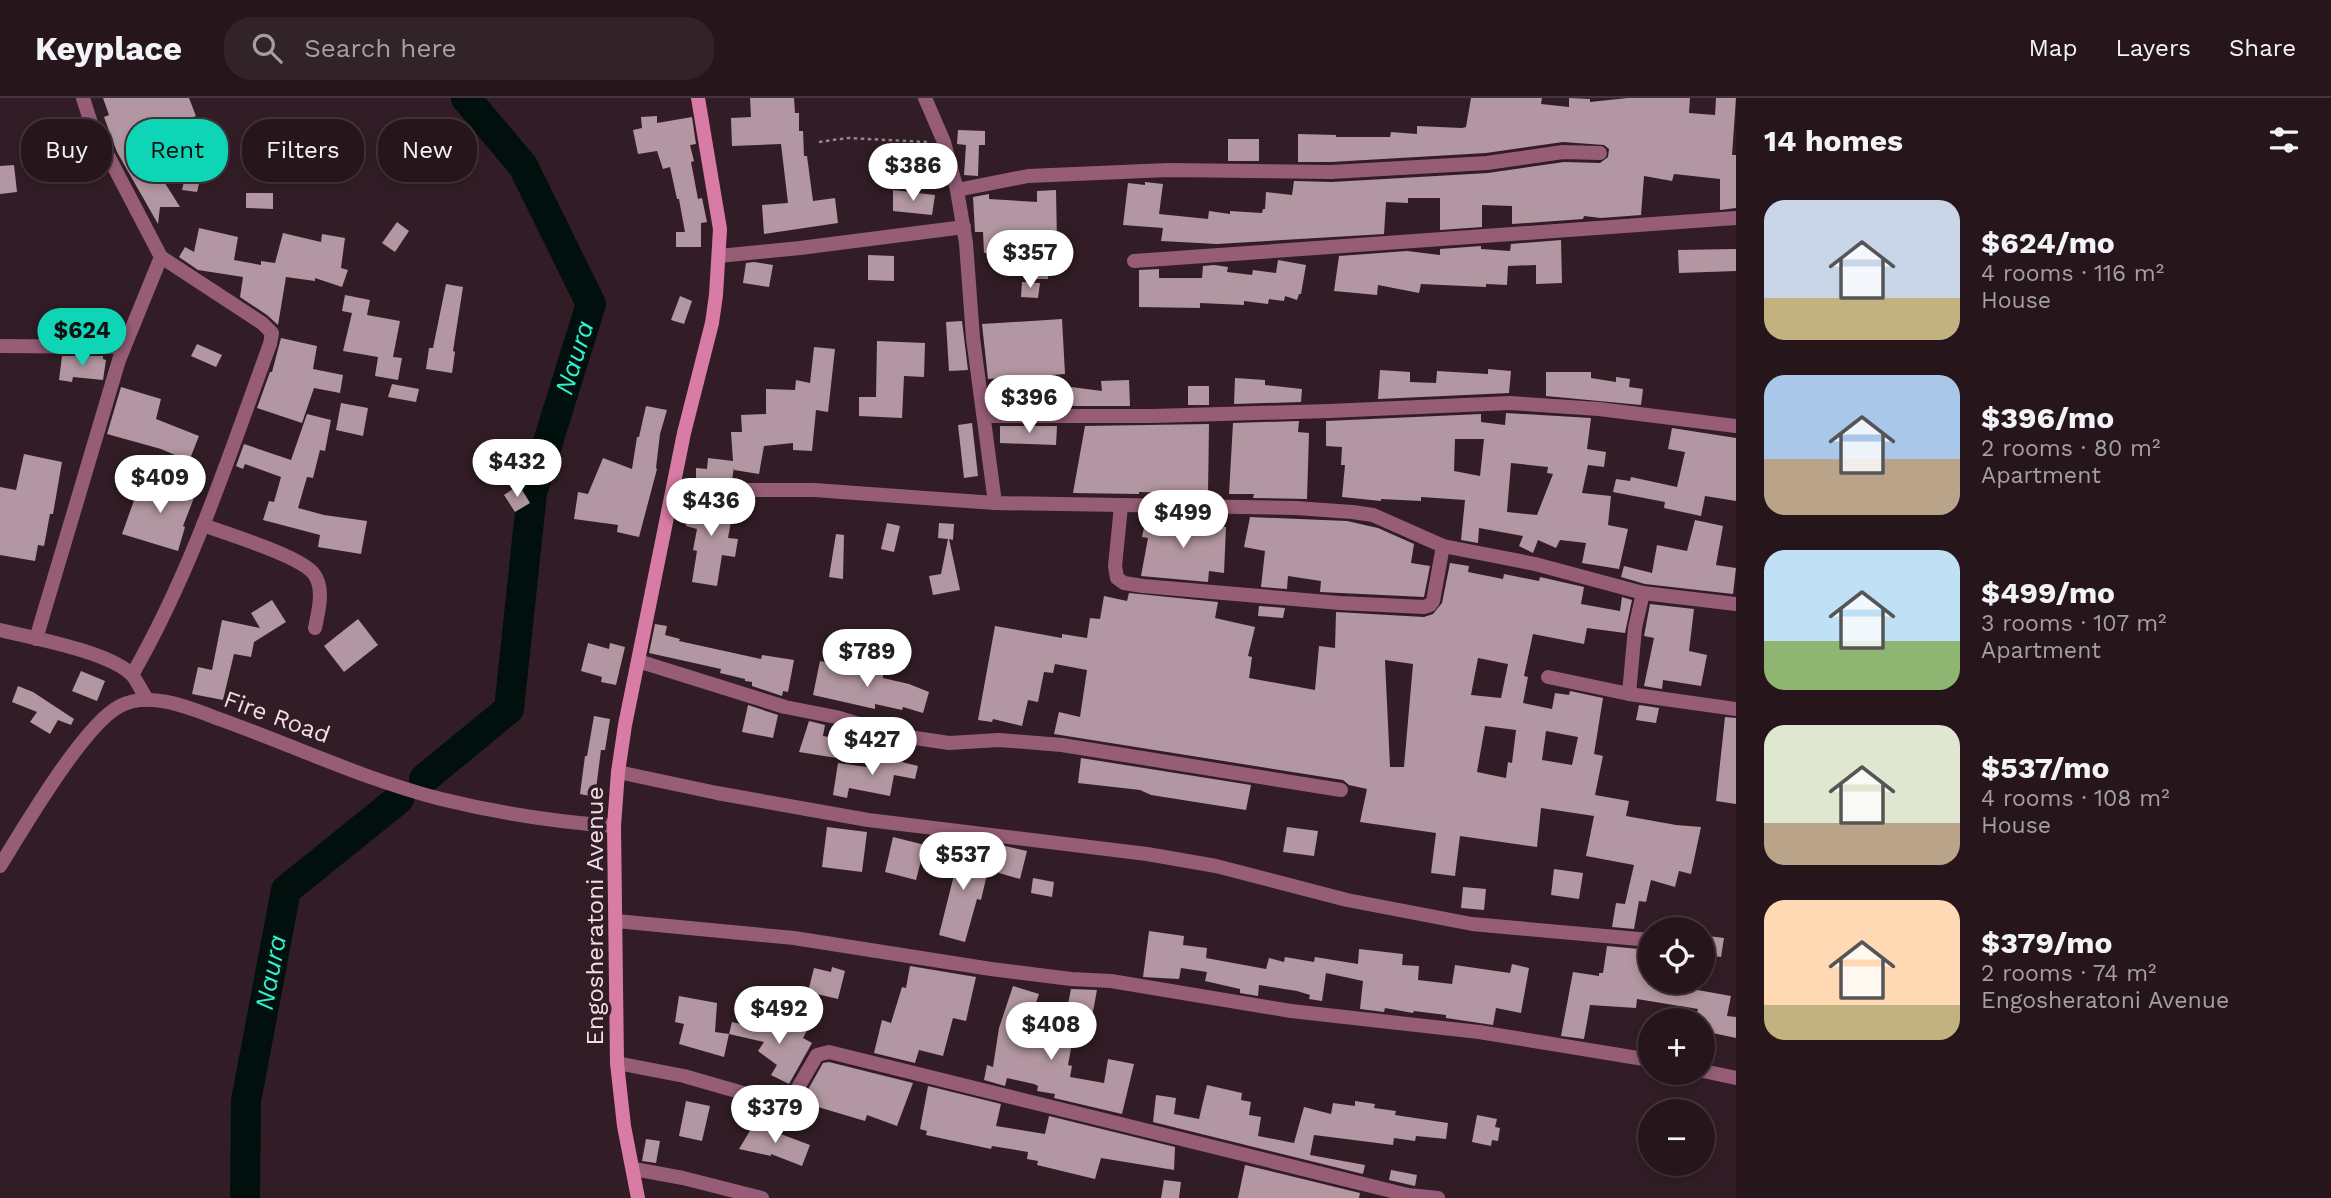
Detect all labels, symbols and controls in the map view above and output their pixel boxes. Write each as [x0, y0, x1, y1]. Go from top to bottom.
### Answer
search box [224, 17, 714, 80]
text: Keyplace [35, 29, 182, 68]
icon: search [248, 29, 286, 67]
text: Search here [304, 33, 457, 63]
text: Map [2029, 34, 2077, 62]
text: Layers [2115, 34, 2191, 62]
text: Share [2229, 34, 2296, 62]
chip: Buy [21, 119, 112, 182]
chip: Rent [126, 119, 228, 182]
chip: Filters [242, 119, 364, 182]
chip: New [378, 119, 477, 182]
icon: filters [2265, 121, 2303, 159]
text: 14 homes [1764, 123, 1903, 158]
pin: $386 [872, 144, 954, 203]
text: $386 [885, 152, 941, 179]
text: $624/mo [1981, 225, 2115, 260]
icon: home [1820, 228, 1904, 312]
pin: $357 [989, 230, 1071, 290]
text: $357 [1002, 239, 1058, 266]
text: 4 rooms · 116 m² [1981, 260, 2164, 287]
text: House [1981, 287, 2051, 314]
pin: $624 [41, 308, 123, 368]
text: $624 [53, 317, 111, 344]
water label: Naura [549, 317, 600, 398]
pin: $396 [988, 376, 1070, 435]
text: $396 [1001, 384, 1057, 411]
text: $396/mo [1981, 400, 2114, 435]
icon: home [1820, 403, 1904, 487]
text: 2 rooms · 80 m² [1981, 435, 2160, 462]
pin: $432 [476, 440, 558, 499]
text: $432 [489, 448, 545, 475]
pin: $409 [119, 456, 201, 515]
text: Apartment [1981, 462, 2101, 489]
text: $409 [131, 464, 189, 491]
pin: $436 [670, 478, 752, 538]
text: $436 [682, 487, 740, 514]
pin: $499 [1142, 490, 1224, 550]
text: $499 [1154, 499, 1212, 526]
text: $499/mo [1981, 575, 2115, 610]
icon: home [1820, 578, 1904, 662]
text: 3 rooms · 107 m² [1981, 610, 2167, 637]
pin: $789 [826, 630, 908, 689]
text: Apartment [1981, 637, 2101, 664]
text: $789 [839, 638, 895, 665]
street label: Fire Road [220, 685, 334, 749]
pin: $427 [831, 718, 913, 777]
text: $427 [844, 726, 900, 753]
text: $537/mo [1981, 750, 2109, 785]
icon: home [1820, 753, 1904, 837]
text: 4 rooms · 108 m² [1981, 785, 2170, 812]
street label: Engosheratoni Avenue [581, 786, 609, 1046]
text: House [1981, 812, 2051, 839]
pin: $537 [922, 832, 1004, 892]
text: $537 [935, 841, 991, 868]
map controls [1638, 917, 1715, 1176]
button: locate [1638, 917, 1715, 994]
text: $379/mo [1981, 925, 2112, 960]
icon: home [1820, 928, 1904, 1012]
water label: Naura [249, 932, 292, 1012]
text: 2 rooms · 74 m² [1981, 960, 2156, 987]
pin: $492 [738, 986, 820, 1046]
text: Engosheratoni Avenue [1981, 987, 2229, 1014]
text: $492 [750, 995, 808, 1022]
pin: $408 [1010, 1002, 1092, 1062]
button: + [1638, 1008, 1715, 1085]
text: $408 [1022, 1011, 1080, 1038]
pin: $379 [734, 1086, 816, 1145]
text: $379 [747, 1094, 803, 1121]
button: − [1638, 1099, 1715, 1176]

